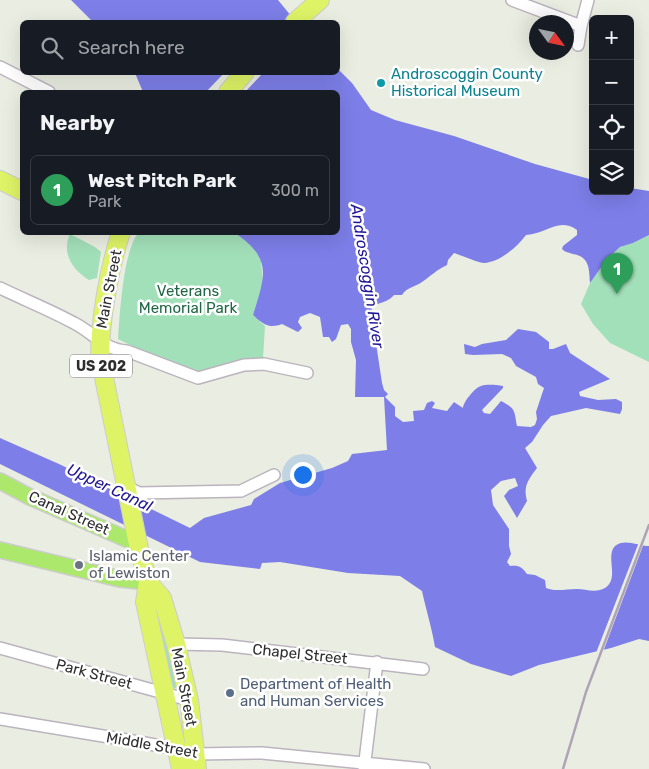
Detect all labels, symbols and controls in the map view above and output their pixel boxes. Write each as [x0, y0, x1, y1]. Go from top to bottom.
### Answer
north arrow [529, 15, 574, 60]
map controls [589, 15, 634, 195]
button: + [589, 15, 634, 60]
search box [20, 20, 340, 75]
icon: search [38, 34, 66, 62]
text: Search here [78, 36, 185, 59]
button: − [589, 60, 634, 105]
place label: Androscoggin County Historical Museum [391, 65, 543, 100]
marker: Androscoggin County Historical Museum [375, 77, 387, 89]
button: locate [589, 105, 634, 150]
text: Nearby [40, 110, 115, 135]
button: layers [589, 150, 634, 195]
text: West Pitch Park [88, 169, 236, 192]
text: 1 [53, 181, 61, 200]
text: 300 m [271, 181, 319, 200]
text: Park [88, 192, 121, 211]
water label: Androscoggin River [347, 202, 388, 350]
street label: Main Street [93, 248, 125, 330]
pin: 1 [601, 253, 633, 294]
park label: Veterans Memorial Park [139, 282, 237, 317]
road number: US 202 [70, 354, 132, 378]
water label: Upper Canal [64, 459, 156, 516]
your location [290, 462, 316, 488]
street label: Canal Street [26, 487, 112, 539]
place label: Islamic Center of Lewiston [89, 547, 189, 582]
marker: Islamic Center of Lewiston [73, 559, 85, 571]
street label: Chapel Street [252, 640, 349, 668]
street label: Main Street [168, 646, 200, 728]
street label: Park Street [54, 655, 134, 693]
place label: Department of Health and Human Services [240, 675, 391, 710]
marker: Department of Health and Human Services [224, 687, 236, 699]
street label: Middle Street [105, 728, 199, 762]

